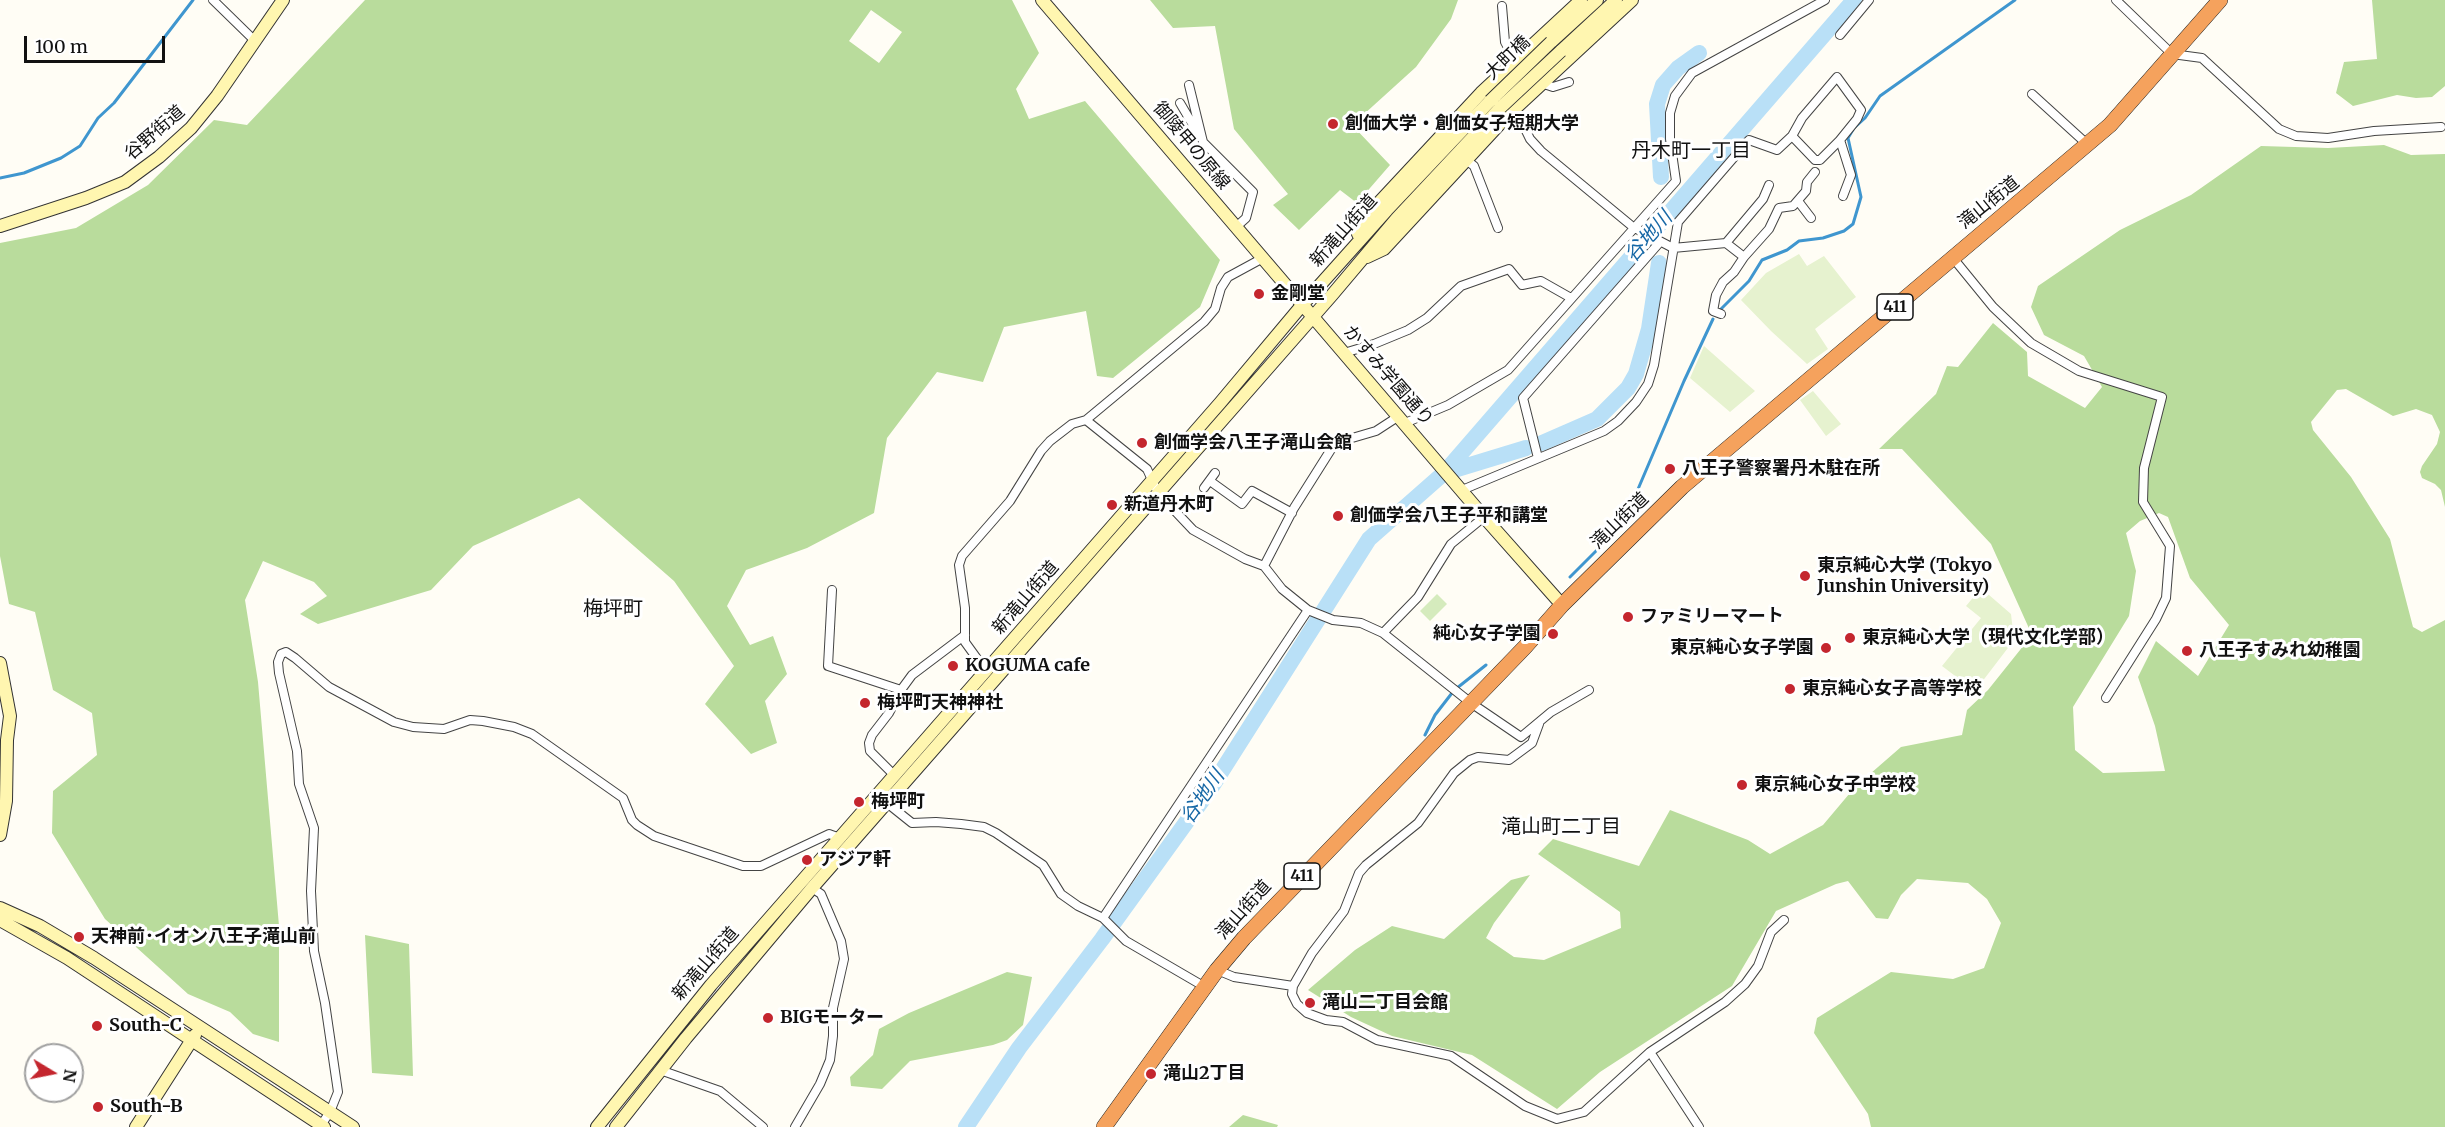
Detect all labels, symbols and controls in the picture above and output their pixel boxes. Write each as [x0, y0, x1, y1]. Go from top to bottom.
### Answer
scale bar [27, 24, 168, 62]
street label: 大町橋 [1481, 31, 1535, 85]
text: 100 m [35, 35, 88, 58]
street label: 御陵甲の原線 [1148, 98, 1234, 194]
street label: 谷野街道 [121, 101, 189, 165]
place label: 創価大学・創価女子短期大学 [1345, 113, 1579, 135]
marker: 創価大学・創価女子短期大学 [1326, 117, 1340, 131]
district label: 丹木町一丁目 [1631, 139, 1751, 163]
street label: 滝山街道 [1954, 172, 2024, 234]
street label: 新滝山街道 [1306, 190, 1382, 272]
water label: 谷地川 [1620, 206, 1678, 268]
place label: 金剛堂 [1271, 283, 1325, 305]
marker: 金剛堂 [1252, 287, 1266, 301]
road number: 411 [1877, 294, 1913, 320]
street label: かすみ学園通り [1339, 321, 1437, 431]
place label: 創価学会八王子滝山会館 [1154, 432, 1352, 454]
marker: 創価学会八王子滝山会館 [1135, 436, 1149, 450]
place label: 八王子警察署丹木駐在所 [1682, 458, 1880, 480]
marker: 八王子警察署丹木駐在所 [1663, 462, 1677, 476]
street label: 滝山街道 [1587, 488, 1653, 554]
place label: 新道丹木町 [1124, 494, 1214, 516]
marker: 新道丹木町 [1105, 498, 1119, 512]
place label: 創価学会八王子平和講堂 [1350, 505, 1548, 527]
marker: 創価学会八王子平和講堂 [1331, 509, 1345, 523]
place label: 東京純心大学 (Tokyo Junshin University) [1817, 555, 1992, 598]
street label: 新滝山街道 [988, 557, 1064, 639]
marker: 東京純心大学 (Tokyo Junshin University) [1798, 569, 1812, 583]
district label: 梅坪町 [583, 597, 643, 621]
place label: ファミリーマート [1640, 606, 1784, 628]
marker: ファミリーマート [1621, 610, 1635, 624]
place label: 純心女子学園 [1433, 623, 1541, 645]
marker: 純心女子学園 [1546, 627, 1560, 641]
place label: 東京純心大学（現代文化学部） [1862, 627, 2114, 649]
marker: 東京純心大学（現代文化学部） [1843, 631, 1857, 645]
place label: 東京純心女子学園 [1670, 637, 1814, 659]
place label: 八王子すみれ幼稚園 [2199, 640, 2361, 662]
marker: 東京純心女子学園 [1819, 641, 1833, 655]
marker: 八王子すみれ幼稚園 [2180, 644, 2194, 658]
place label: KOGUMA cafe [965, 655, 1090, 677]
marker: KOGUMA cafe [946, 659, 960, 673]
place label: 東京純心女子高等学校 [1802, 678, 1982, 700]
marker: 東京純心女子高等学校 [1783, 682, 1797, 696]
place label: 梅坪町天神神社 [877, 692, 1003, 714]
marker: 梅坪町天神神社 [858, 696, 872, 710]
water label: 谷地川 [1176, 766, 1230, 828]
place label: 東京純心女子中学校 [1754, 774, 1916, 796]
marker: 東京純心女子中学校 [1735, 778, 1749, 792]
place label: 梅坪町 [871, 791, 925, 813]
marker: 梅坪町 [852, 795, 866, 809]
district label: 滝山町二丁目 [1501, 815, 1621, 839]
place label: アジア軒 [819, 849, 891, 871]
marker: アジア軒 [800, 853, 814, 867]
road number: 411 [1284, 863, 1320, 889]
street label: 滝山街道 [1212, 876, 1276, 944]
street label: 新滝山街道 [668, 923, 744, 1005]
place label: 天神前･イオン八王子滝山前 [91, 926, 316, 948]
marker: 天神前･イオン八王子滝山前 [72, 930, 86, 944]
place label: 滝山二丁目会館 [1322, 992, 1448, 1014]
marker: 滝山二丁目会館 [1303, 996, 1317, 1010]
place label: BIGモーター [780, 1007, 884, 1029]
marker: BIGモーター [761, 1011, 775, 1025]
place label: South-C [109, 1015, 182, 1037]
marker: South-C [90, 1019, 104, 1033]
north arrow [24, 1043, 84, 1103]
place label: 滝山2丁目 [1163, 1063, 1246, 1085]
marker: 滝山2丁目 [1144, 1067, 1158, 1081]
text: N [59, 1068, 81, 1084]
place label: South-B [110, 1096, 183, 1118]
marker: South-B [91, 1100, 105, 1114]

